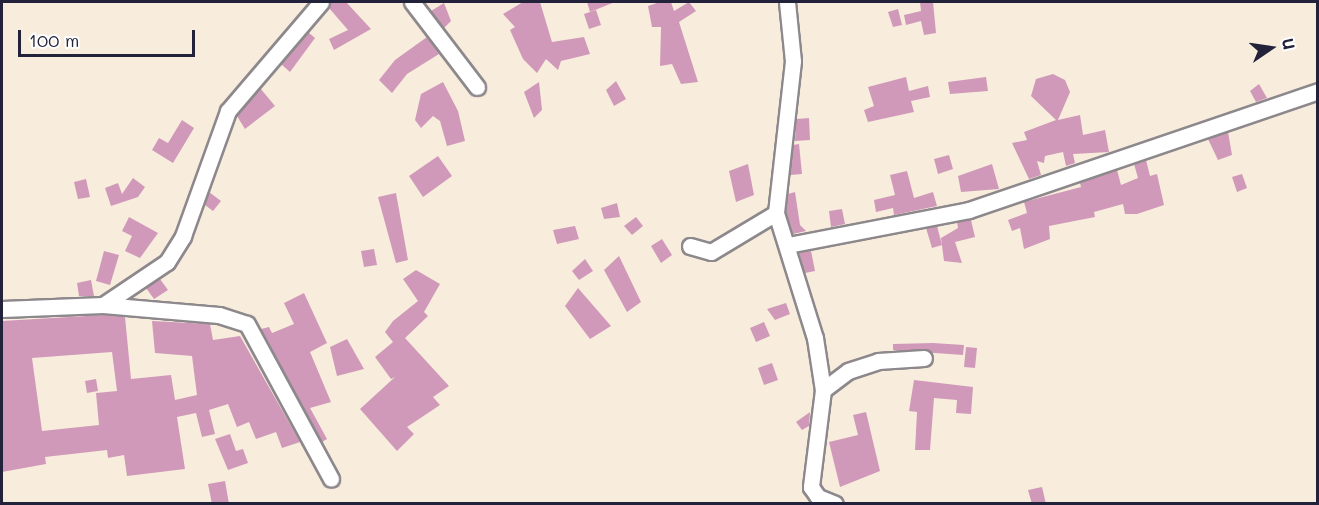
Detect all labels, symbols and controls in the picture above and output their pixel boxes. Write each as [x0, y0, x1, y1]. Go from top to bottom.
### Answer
scale bar [21, 18, 198, 56]
north arrow [1241, 18, 1301, 78]
text: 100 m [29, 28, 79, 52]
text: U [1278, 36, 1301, 52]

